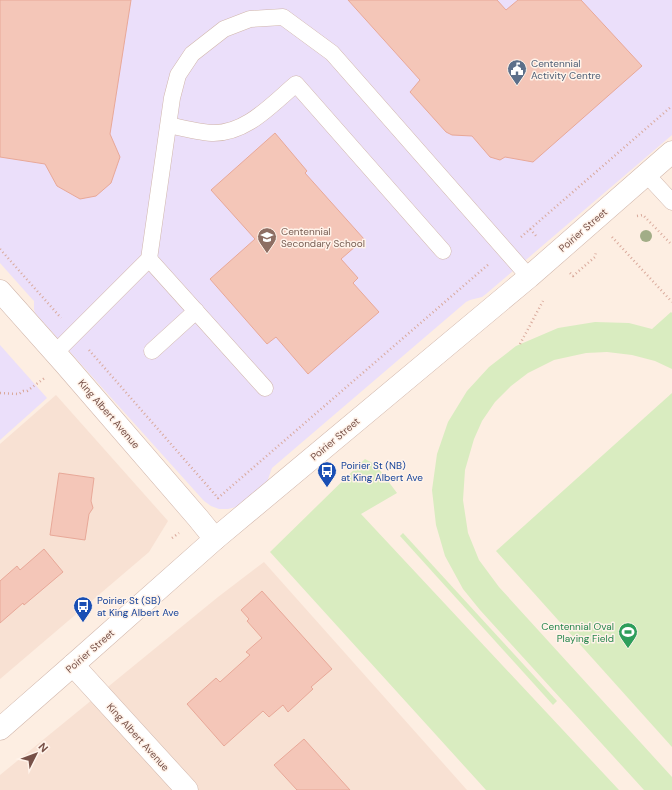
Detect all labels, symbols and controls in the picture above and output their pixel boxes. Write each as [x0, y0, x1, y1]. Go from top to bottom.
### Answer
place label: Centennial Activity Centre [531, 57, 601, 82]
public building icon: Centennial Activity Centre [506, 58, 528, 86]
street label: Poirier Street [556, 205, 610, 255]
place label: Centennial Secondary School [281, 225, 365, 250]
school or university icon: Centennial Secondary School [256, 226, 278, 254]
street label: King Albert Avenue [75, 377, 143, 451]
street label: Poirier Street [308, 415, 362, 463]
place label: Poirier St (NB) at King Albert Ave [341, 459, 423, 484]
bus stop icon: Poirier St (NB) at King Albert Ave [316, 460, 338, 488]
place label: Poirier St (SB) at King Albert Ave [97, 594, 179, 619]
bus stop icon: Poirier St (SB) at King Albert Ave [72, 595, 94, 623]
place label: Centennial Oval Playing Field [541, 620, 614, 645]
sports icon: Centennial Oval Playing Field [617, 621, 639, 649]
street label: Poirier Street [63, 626, 117, 676]
street label: King Albert Avenue [104, 700, 172, 774]
north arrow [16, 734, 56, 774]
text: N [36, 740, 51, 755]

